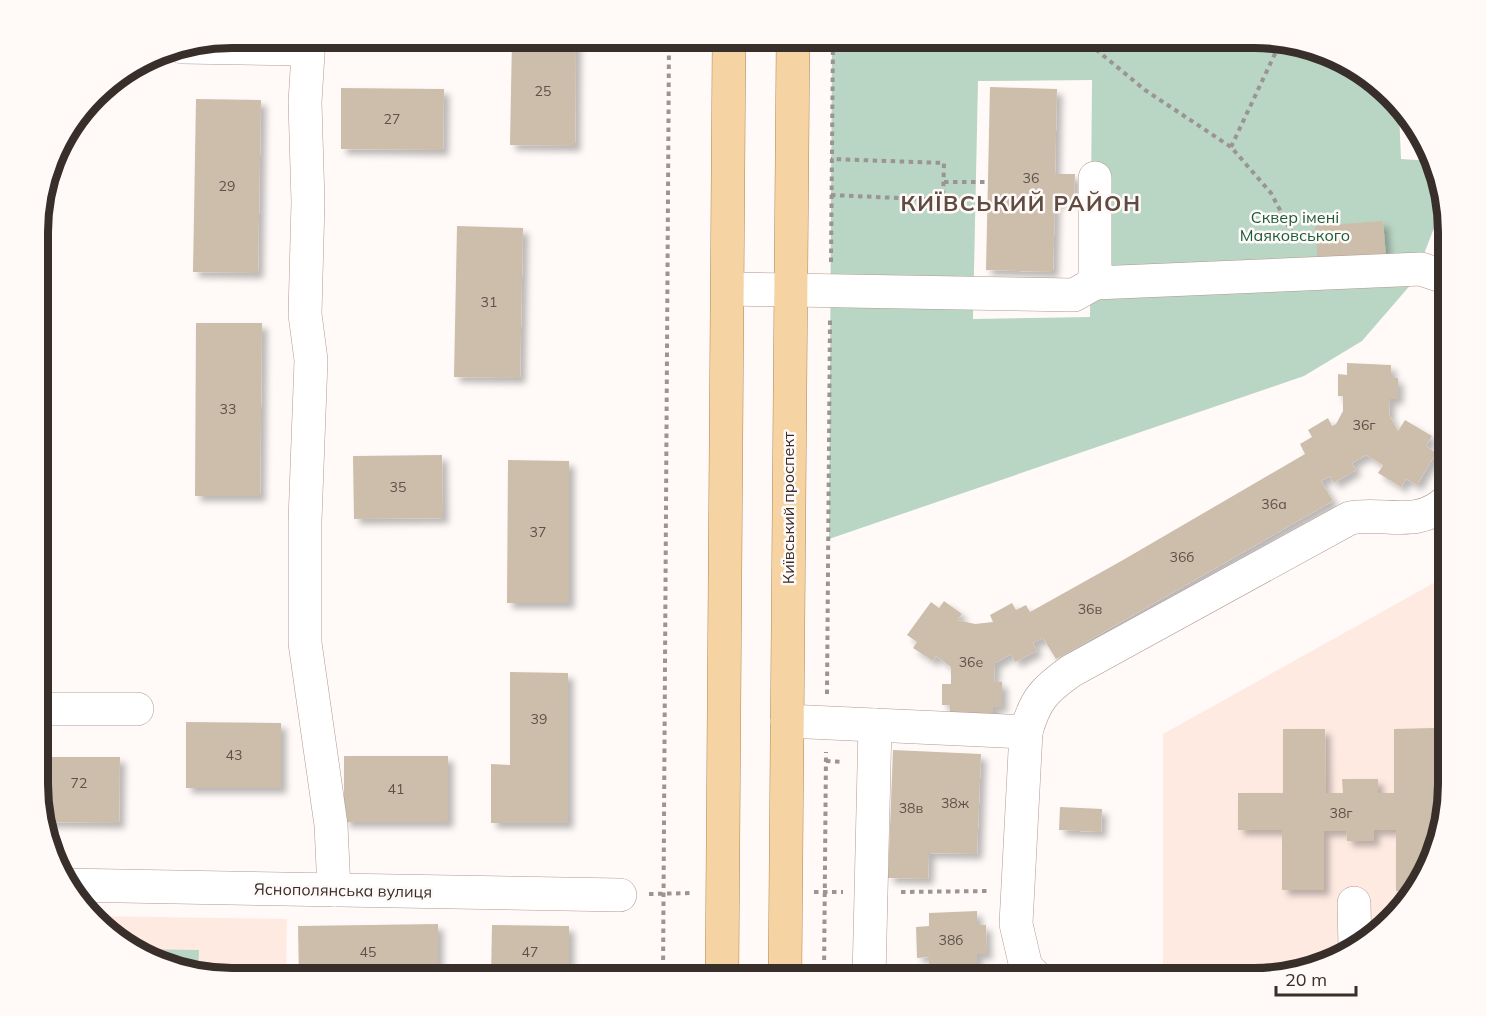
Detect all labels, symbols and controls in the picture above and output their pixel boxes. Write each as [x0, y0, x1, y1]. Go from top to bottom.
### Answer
house number: 25 [535, 82, 551, 100]
house number: 27 [384, 110, 400, 128]
house number: 36 [1023, 169, 1039, 187]
house number: 29 [219, 177, 235, 195]
district label: КИЇВСЬКИЙ РАЙОН [901, 189, 1141, 217]
park label: Сквер імені Маяковського [1240, 207, 1350, 245]
house number: 31 [481, 293, 497, 311]
house number: 33 [220, 400, 236, 418]
house number: 36г [1352, 416, 1376, 434]
street label: Київський проспект [778, 431, 798, 584]
house number: 35 [390, 478, 406, 496]
house number: 36а [1261, 495, 1287, 513]
house number: 37 [530, 523, 546, 541]
house number: 36б [1170, 548, 1194, 566]
house number: 36в [1078, 600, 1102, 618]
house number: 36е [959, 653, 984, 671]
house number: 39 [531, 710, 547, 728]
house number: 43 [226, 746, 242, 764]
house number: 72 [71, 774, 87, 792]
house number: 41 [388, 780, 404, 798]
house number: 38ж [941, 794, 970, 812]
house number: 38в [899, 799, 923, 817]
house number: 38г [1329, 804, 1353, 822]
street label: Яснополянська вулиця [254, 878, 432, 902]
house number: 38б [939, 931, 963, 949]
house number: 45 [360, 943, 376, 961]
house number: 47 [522, 943, 538, 961]
scale bar [1276, 959, 1356, 997]
text: 20 m [1285, 968, 1327, 991]

